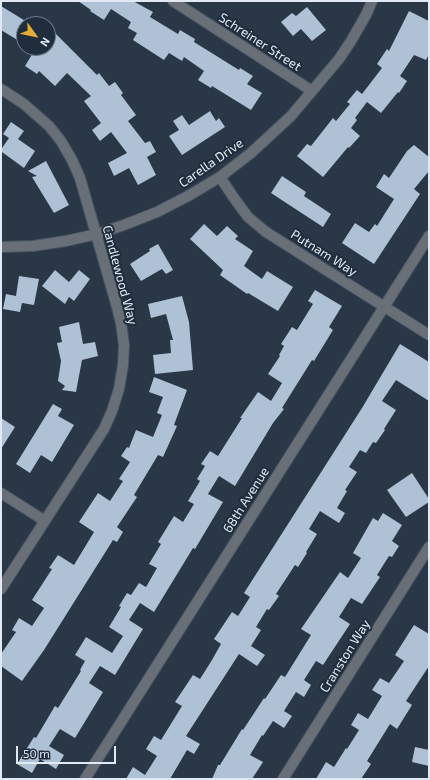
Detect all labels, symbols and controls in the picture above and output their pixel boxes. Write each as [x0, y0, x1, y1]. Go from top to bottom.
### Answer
street label: Schreiner Street [216, 10, 304, 74]
north arrow [16, 16, 56, 56]
text: N [38, 35, 53, 49]
street label: Carella Drive [176, 135, 246, 191]
street label: Candlewood Way [99, 224, 141, 326]
street label: Putnam Way [288, 226, 360, 280]
street label: 68th Avenue [220, 464, 272, 536]
street label: Cranston Way [316, 617, 374, 695]
scale bar [18, 738, 118, 764]
text: 50 m [23, 746, 50, 760]

